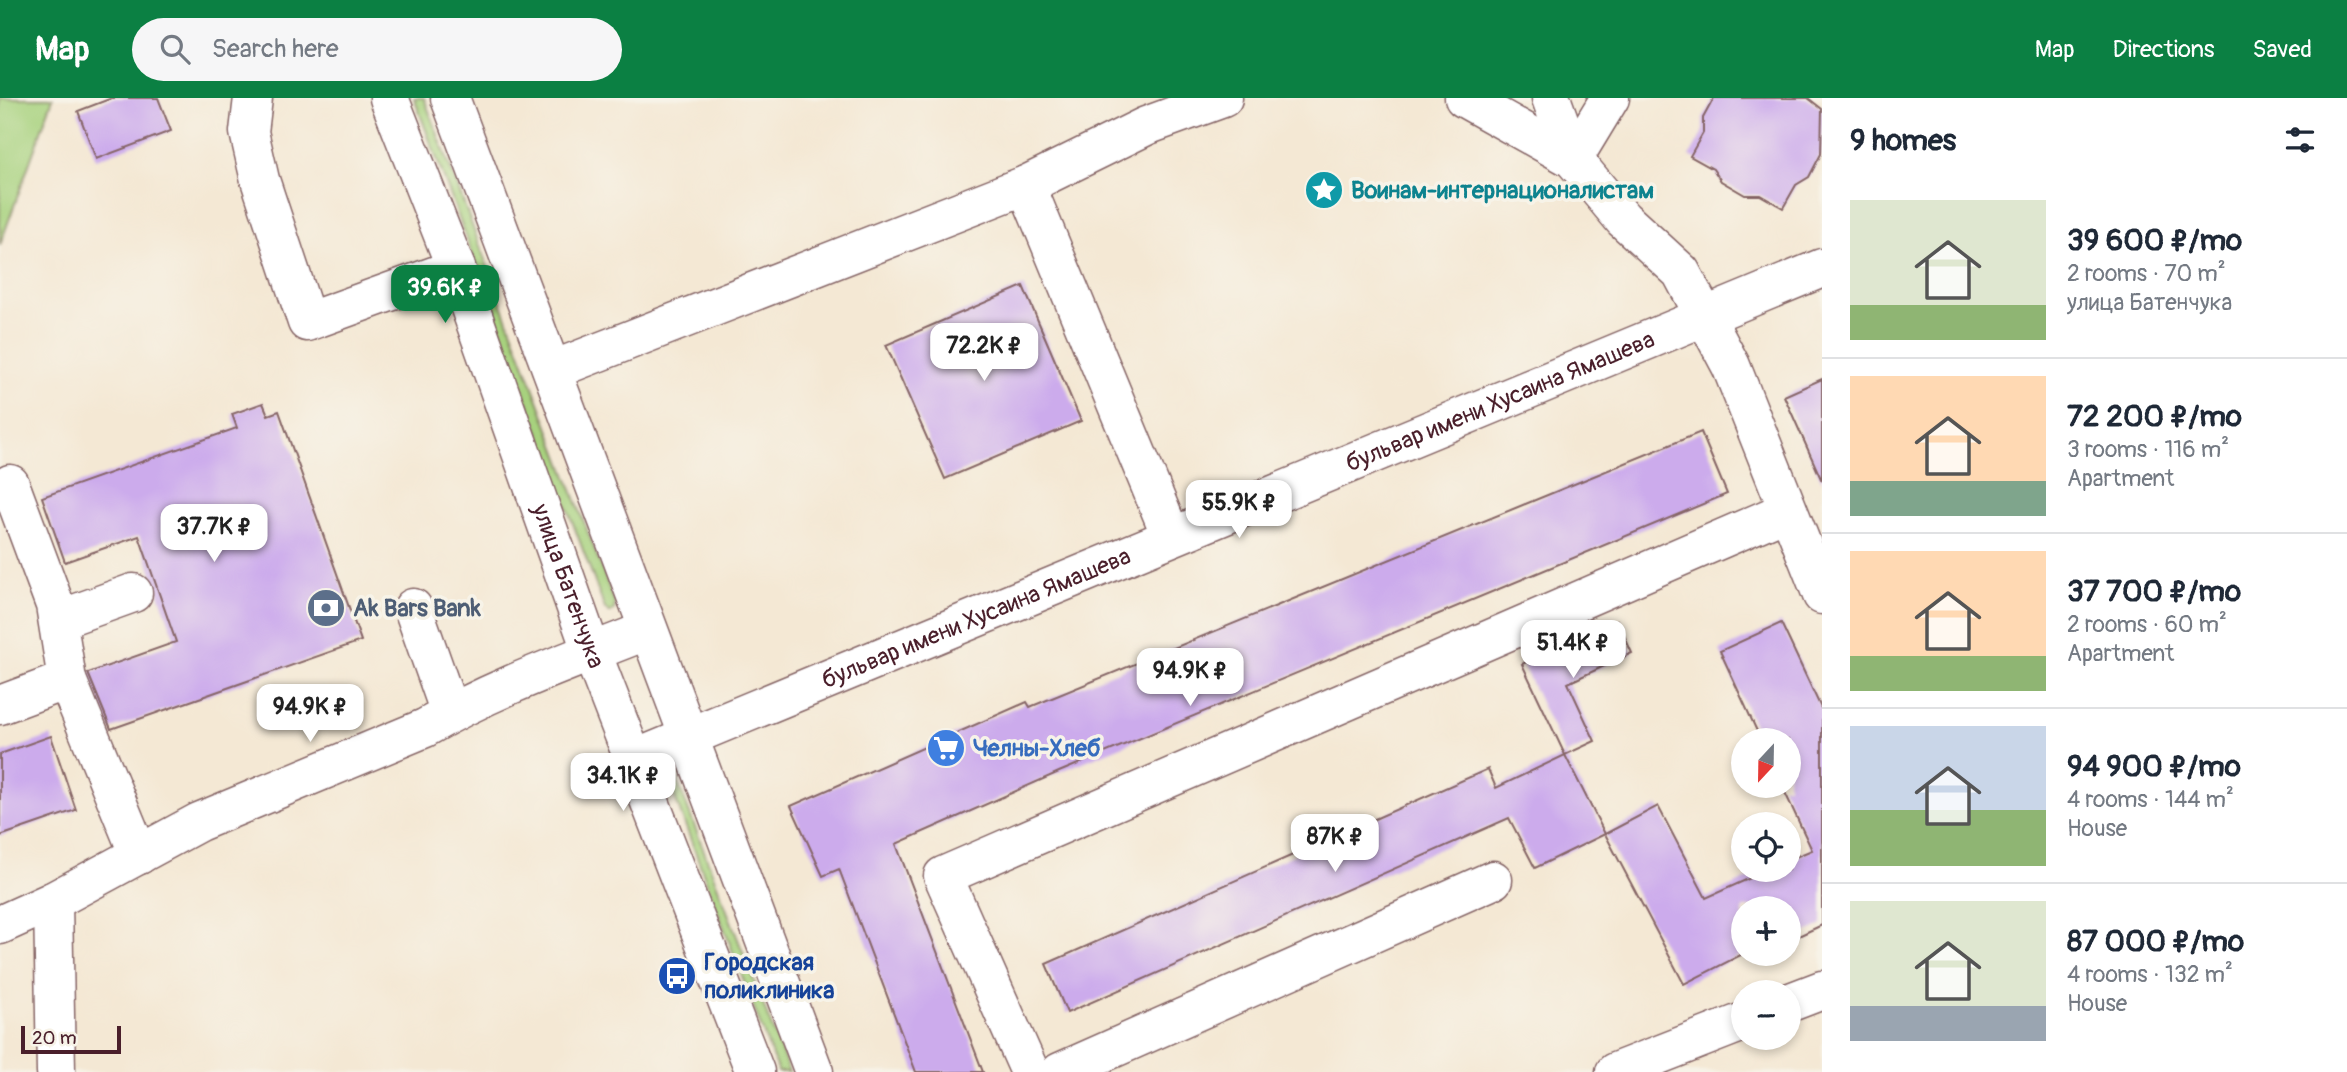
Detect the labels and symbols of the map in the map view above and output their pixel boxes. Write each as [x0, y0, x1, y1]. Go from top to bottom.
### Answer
place icon: Воинам-интернационалистам [1303, 169, 1345, 211]
place label: Воинам-интернационалистам [1351, 176, 1654, 205]
pin: 39.6K ₽ [380, 266, 510, 325]
pin: 72.2K ₽ [919, 324, 1049, 383]
street label: бульвар имени Хусаина Ямашева [1341, 324, 1659, 478]
pin: 55.9K ₽ [1174, 480, 1304, 540]
street label: улица Батенчука [526, 499, 611, 672]
pin: 37.7K ₽ [149, 504, 279, 564]
street label: бульвар имени Хусаина Ямашева [817, 541, 1135, 695]
bank icon: Ak Bars Bank [305, 587, 347, 629]
place label: Ak Bars Bank [353, 594, 482, 623]
pin: 51.4K ₽ [1508, 620, 1638, 680]
pin: 94.9K ₽ [1125, 648, 1255, 708]
pin: 94.9K ₽ [245, 684, 375, 744]
supermarket icon: Челны-Хлеб [925, 727, 967, 769]
north arrow [1731, 728, 1801, 798]
place label: Челны-Хлеб [973, 734, 1101, 763]
pin: 34.1K ₽ [558, 754, 688, 813]
pin: 87K ₽ [1286, 814, 1384, 874]
place label: Городская поликлиника [704, 948, 834, 1005]
bus stop icon: Городская поликлиника [656, 955, 698, 997]
scale bar [21, 1023, 121, 1055]

